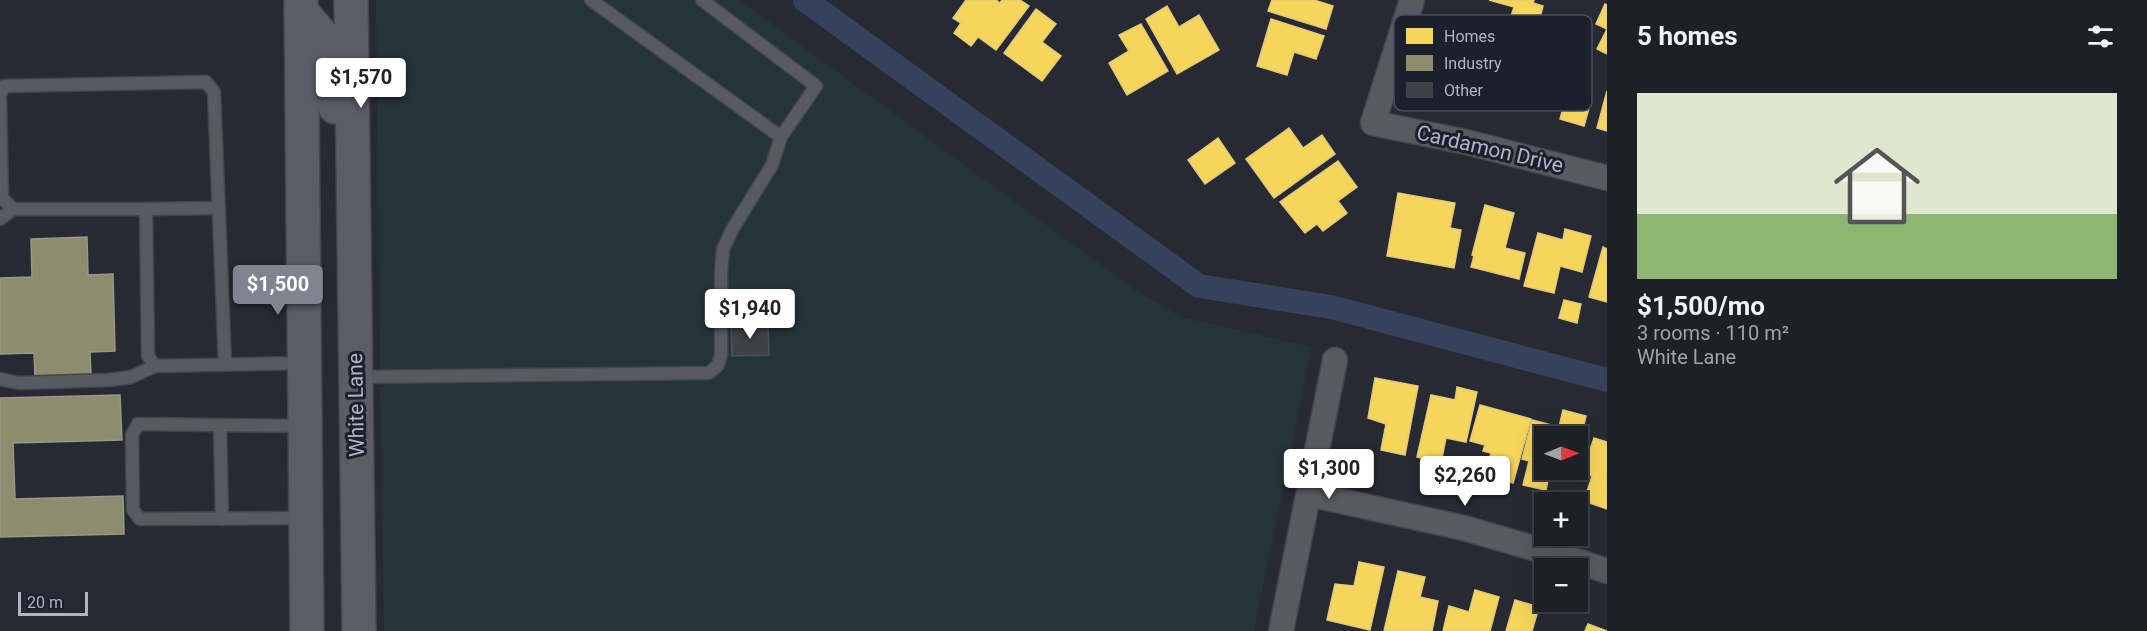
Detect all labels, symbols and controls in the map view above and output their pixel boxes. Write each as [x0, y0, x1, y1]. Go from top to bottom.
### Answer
legend [1394, 15, 1592, 111]
icon: filters [2084, 20, 2117, 53]
text: 5 homes [1637, 21, 1738, 51]
text: Homes [1444, 27, 1495, 46]
text: Industry [1444, 54, 1502, 73]
pin: $1,570 [312, 58, 410, 109]
text: $1,570 [330, 65, 392, 89]
text: Other [1444, 81, 1484, 100]
street label: Cardamon Drive [1414, 120, 1566, 178]
icon: home [1823, 132, 1931, 240]
pin: $1,500 [229, 265, 327, 316]
text: $1,500 [247, 272, 309, 296]
pin: $1,940 [701, 289, 799, 340]
text: $1,500/mo [1637, 291, 1765, 321]
text: $1,940 [719, 296, 781, 320]
text: 3 rooms · 110 m² [1637, 321, 1789, 345]
text: White Lane [1637, 345, 1736, 369]
street label: White Lane [343, 353, 369, 457]
north arrow [1534, 426, 1588, 480]
map controls [1534, 426, 1588, 612]
pin: $1,300 [1280, 449, 1378, 500]
text: $1,300 [1298, 456, 1360, 480]
pin: $2,260 [1416, 456, 1514, 507]
text: $2,260 [1434, 463, 1496, 487]
button: + [1534, 492, 1588, 546]
button: − [1534, 558, 1588, 612]
scale bar [18, 589, 88, 616]
text: 20 m [27, 593, 63, 612]

